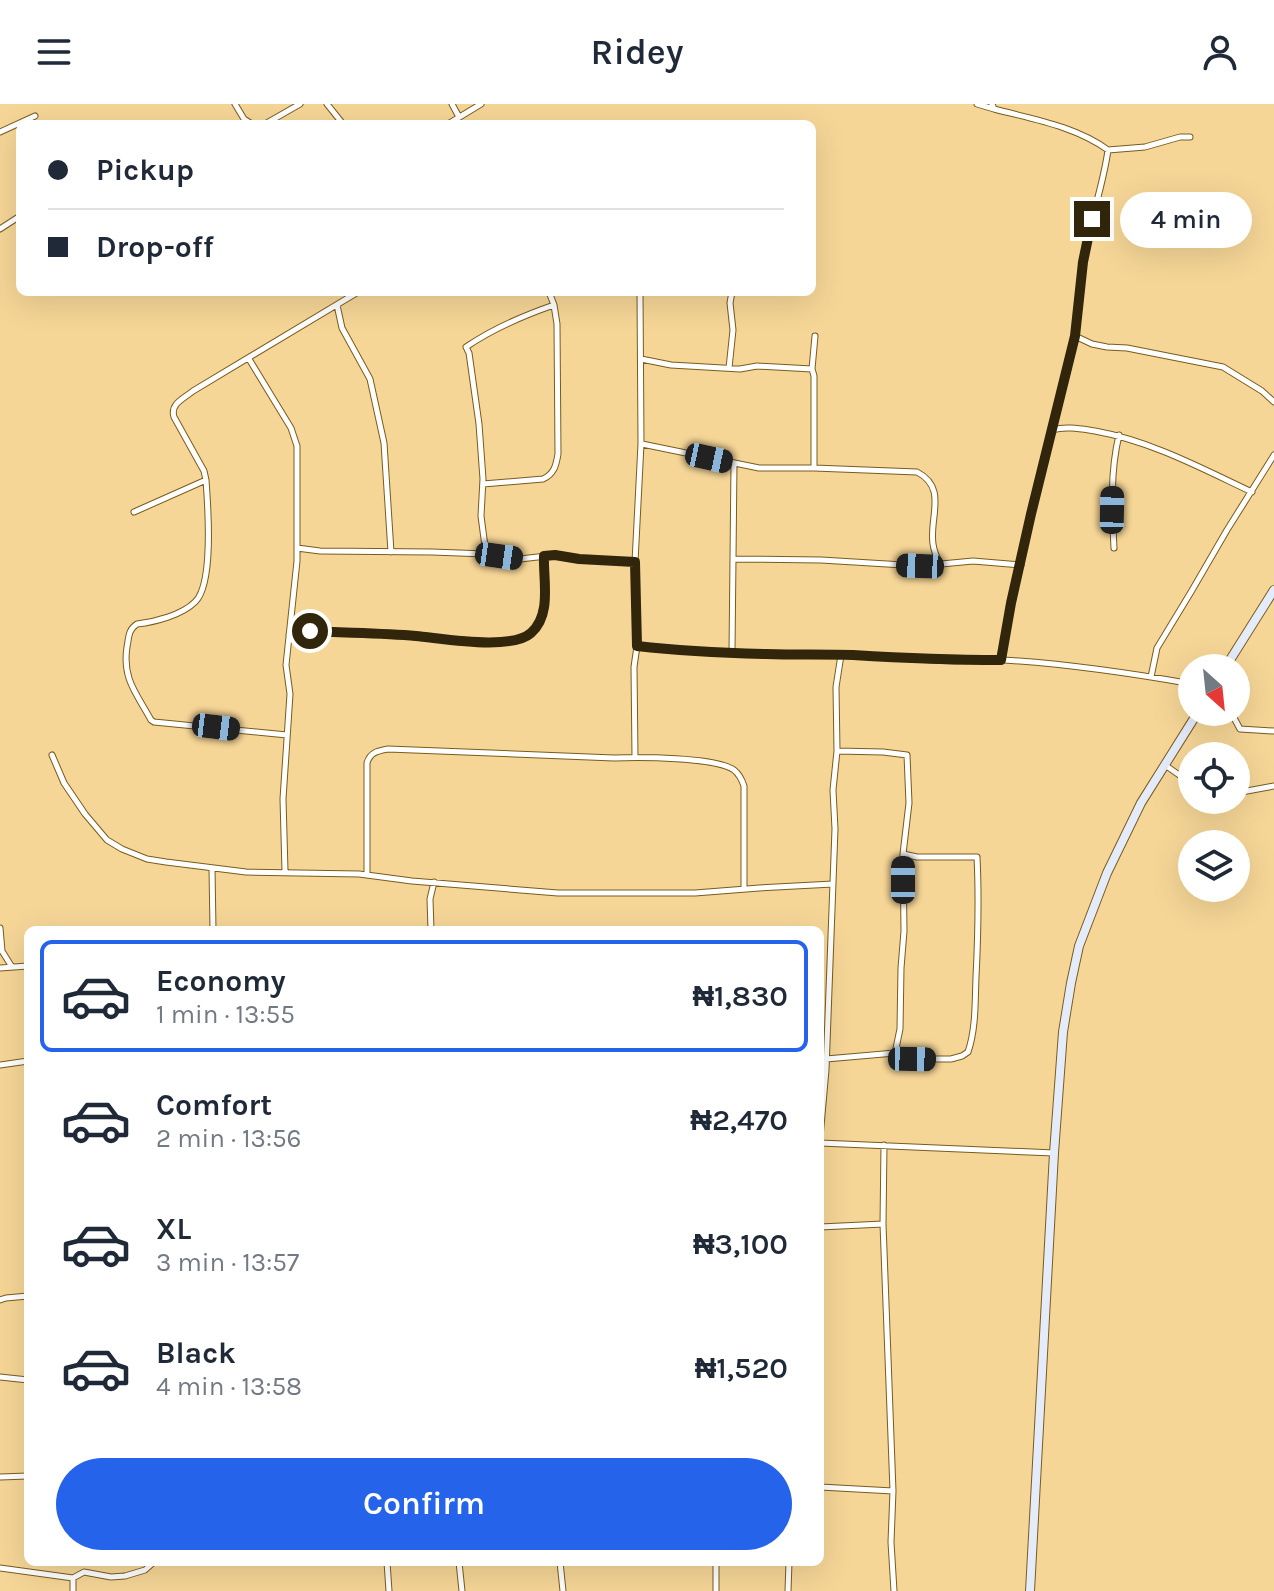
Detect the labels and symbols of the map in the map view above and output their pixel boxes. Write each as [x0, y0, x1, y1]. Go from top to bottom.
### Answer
callout: 4 min [1120, 191, 1252, 247]
route end [1074, 201, 1110, 237]
car [683, 441, 735, 475]
car [1100, 486, 1124, 534]
car [474, 541, 524, 571]
car [896, 553, 944, 579]
route start [292, 613, 328, 649]
north arrow [1178, 654, 1250, 726]
car [191, 712, 241, 742]
car [891, 856, 915, 904]
car [888, 1047, 936, 1071]

